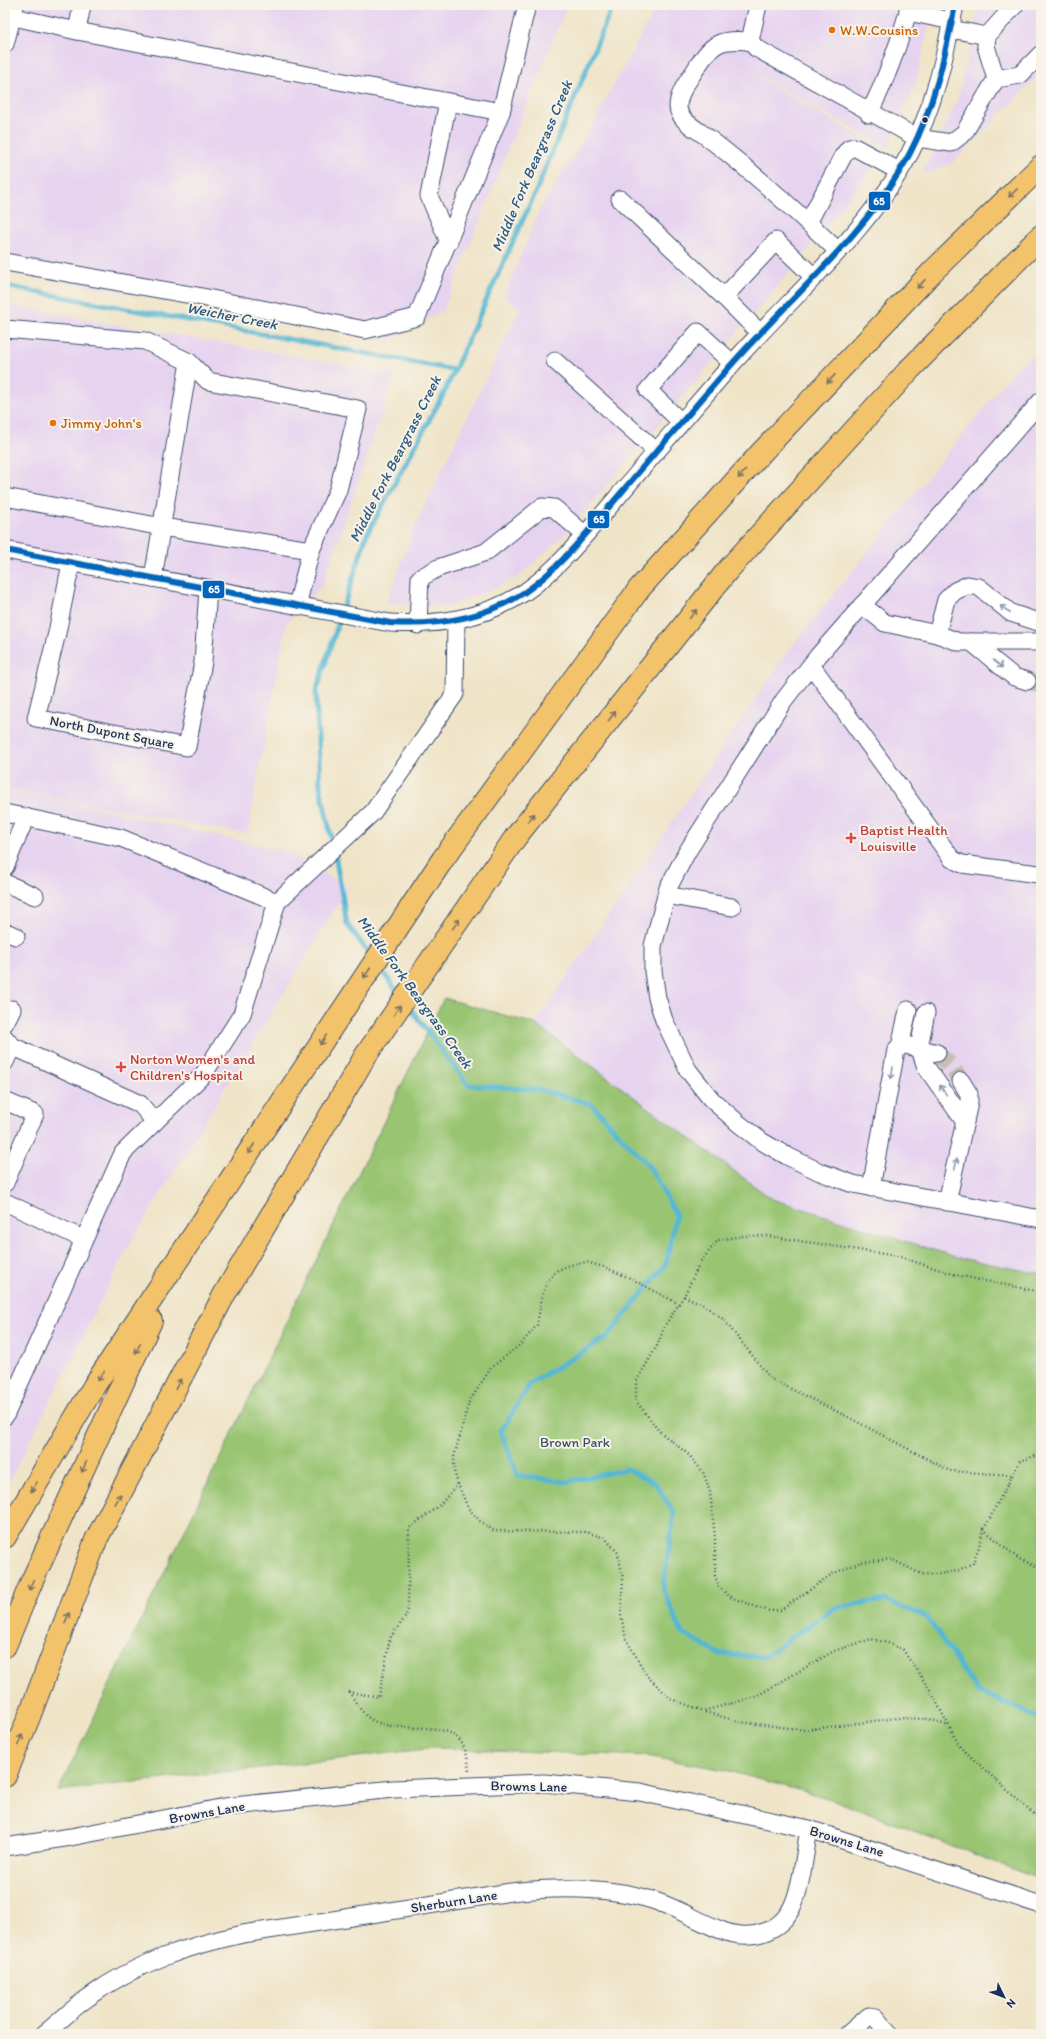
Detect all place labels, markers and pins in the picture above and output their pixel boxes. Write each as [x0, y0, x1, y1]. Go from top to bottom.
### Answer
place label: W.W.Cousins [840, 22, 918, 39]
marker: W.W.Cousins [827, 25, 837, 35]
unlabelled marker [920, 115, 930, 125]
place label: Jimmy John's [61, 415, 142, 432]
marker: Jimmy John's [48, 418, 58, 428]
place label: Baptist Health Louisville [860, 822, 948, 855]
marker: Baptist Health Louisville [845, 832, 857, 844]
place label: Norton Women's and Children's Hospital [130, 1051, 255, 1084]
marker: Norton Women's and Children's Hospital [115, 1061, 127, 1073]

